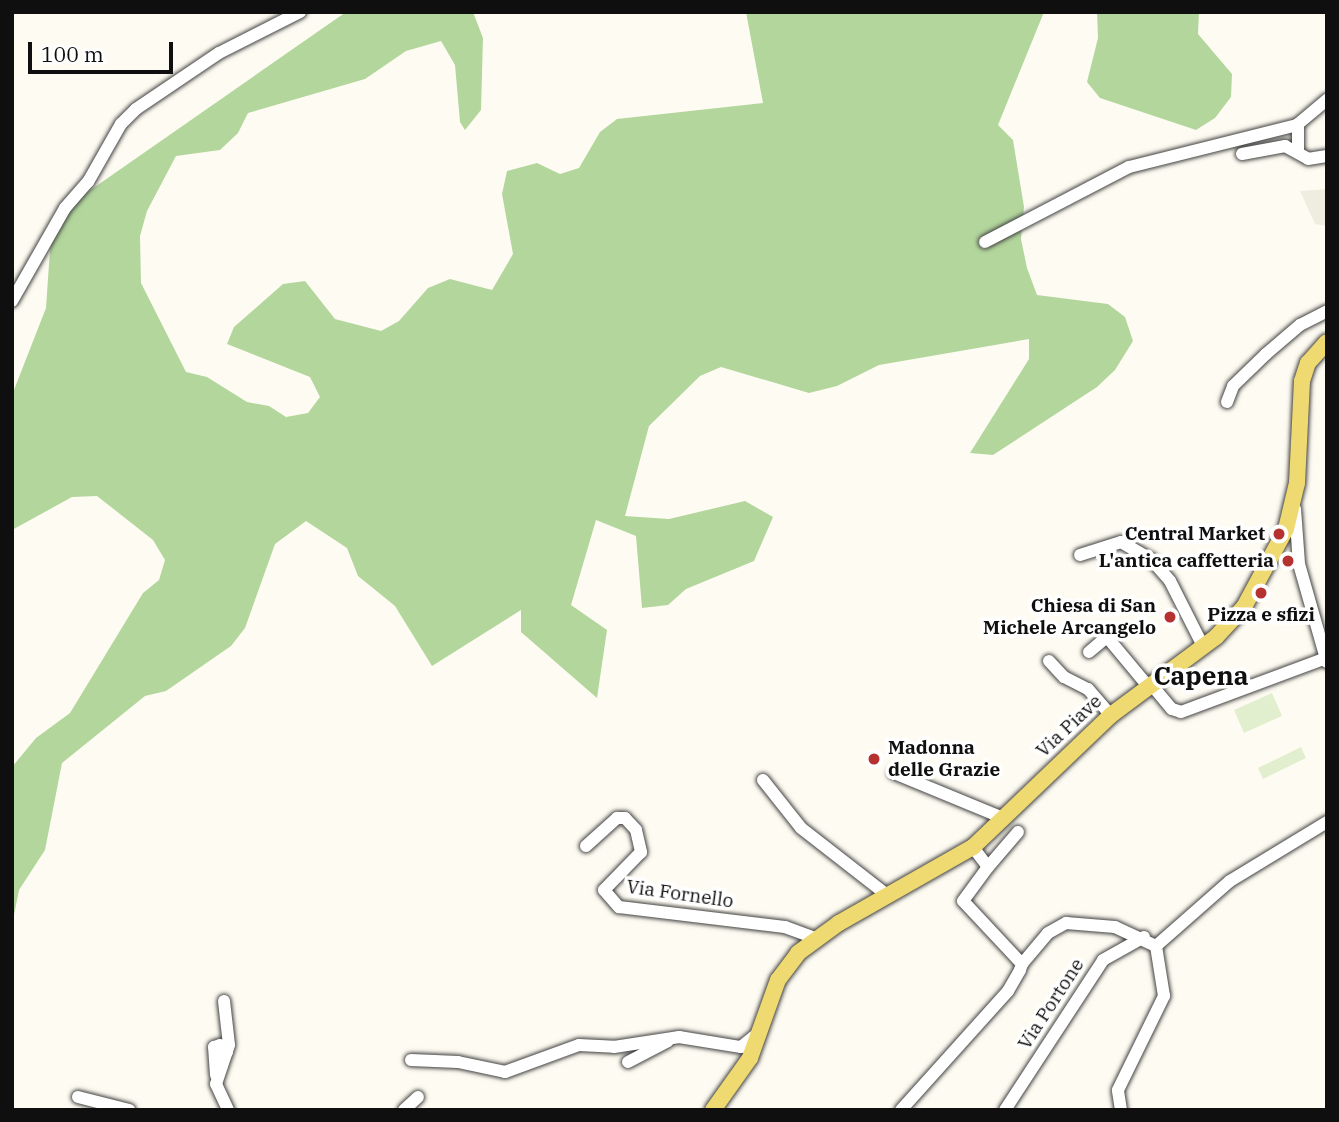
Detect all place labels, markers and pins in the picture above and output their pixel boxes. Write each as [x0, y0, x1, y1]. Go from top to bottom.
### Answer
place label: Central Market [1125, 523, 1265, 545]
marker: Central Market [1271, 526, 1287, 542]
place label: L'antica caffetteria [1099, 550, 1274, 572]
marker: L'antica caffetteria [1280, 553, 1296, 569]
marker: Pizza e sfizi [1253, 585, 1269, 601]
place label: Chiesa di San Michele Arcangelo [983, 595, 1156, 639]
place label: Pizza e sfizi [1207, 604, 1315, 626]
marker: Chiesa di San Michele Arcangelo [1162, 609, 1178, 625]
place label: Madonna delle Grazie [888, 737, 1000, 781]
marker: Madonna delle Grazie [866, 751, 882, 767]

